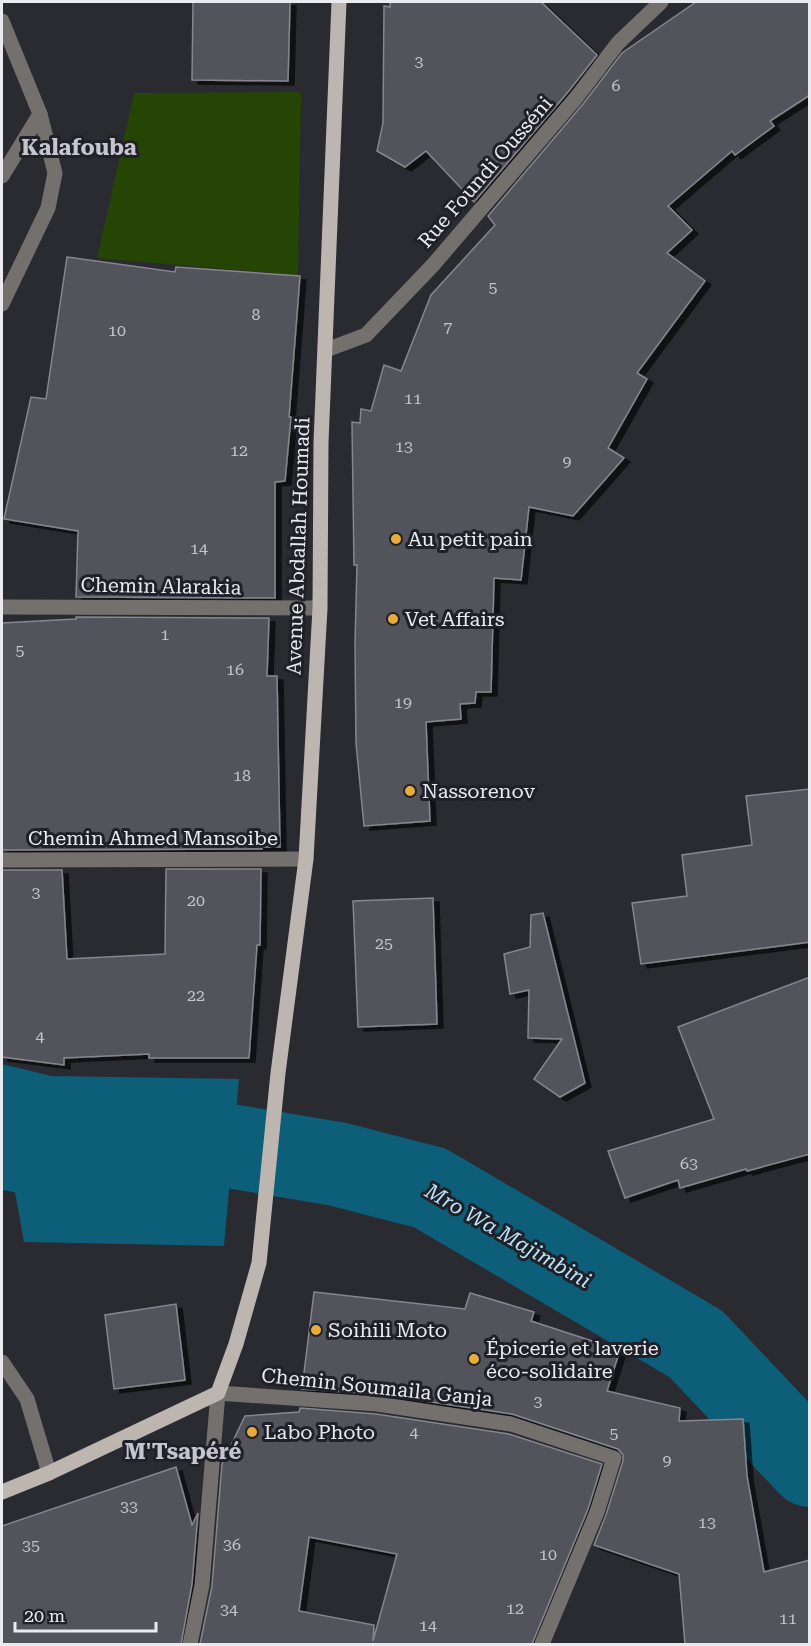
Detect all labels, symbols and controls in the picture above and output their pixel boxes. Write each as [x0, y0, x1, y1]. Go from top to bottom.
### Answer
house number: 3 [415, 52, 424, 71]
house number: 6 [612, 76, 621, 95]
street label: Rue Foundi Ousséni [413, 91, 557, 253]
district label: Kalafouba [21, 135, 137, 160]
house number: 5 [489, 278, 498, 297]
house number: 8 [252, 305, 261, 324]
house number: 7 [444, 317, 453, 336]
house number: 10 [108, 321, 126, 340]
house number: 11 [404, 389, 422, 408]
street label: Avenue Abdallah Houmadi [282, 417, 314, 675]
house number: 13 [395, 437, 413, 456]
house number: 12 [230, 441, 248, 460]
house number: 9 [563, 452, 572, 471]
place label: Au petit pain [408, 527, 533, 551]
marker: Au petit pain [389, 532, 403, 546]
house number: 14 [190, 539, 208, 558]
street label: Chemin Alarakia [80, 573, 242, 599]
place label: Vet Affairs [405, 607, 505, 631]
marker: Vet Affairs [386, 612, 400, 626]
house number: 1 [161, 625, 170, 644]
house number: 5 [16, 641, 25, 660]
house number: 16 [226, 660, 244, 679]
house number: 19 [394, 693, 412, 712]
house number: 18 [233, 766, 251, 785]
place label: Nassorenov [422, 779, 535, 803]
marker: Nassorenov [403, 784, 417, 798]
street label: Chemin Ahmed Mansoibe [28, 826, 278, 850]
house number: 3 [32, 883, 41, 902]
house number: 20 [187, 891, 205, 910]
house number: 25 [375, 934, 393, 953]
house number: 22 [187, 986, 205, 1005]
house number: 4 [36, 1027, 45, 1046]
house number: 63 [680, 1154, 698, 1173]
water label: Mro Wa Majimbini [420, 1178, 595, 1293]
place label: Soihili Moto [328, 1318, 447, 1342]
marker: Soihili Moto [309, 1323, 323, 1337]
place label: Épicerie et laverie éco-solidaire [486, 1336, 659, 1383]
marker: Épicerie et laverie éco-solidaire [467, 1352, 481, 1366]
street label: Chemin Soumaila Ganja [260, 1363, 494, 1411]
house number: 3 [534, 1392, 543, 1411]
place label: Labo Photo [264, 1420, 375, 1444]
house number: 4 [410, 1423, 419, 1442]
house number: 5 [610, 1424, 619, 1443]
marker: Labo Photo [245, 1425, 259, 1439]
district label: M'Tsapéré [125, 1439, 242, 1464]
house number: 9 [663, 1451, 672, 1470]
house number: 33 [120, 1497, 138, 1516]
house number: 13 [698, 1513, 716, 1532]
house number: 36 [223, 1535, 241, 1554]
house number: 35 [22, 1536, 40, 1555]
house number: 10 [539, 1545, 557, 1564]
scale bar [15, 1595, 156, 1633]
house number: 12 [506, 1599, 524, 1618]
house number: 34 [220, 1600, 238, 1619]
text: 20 m [24, 1605, 65, 1626]
house number: 11 [779, 1609, 797, 1628]
house number: 14 [419, 1616, 437, 1635]

